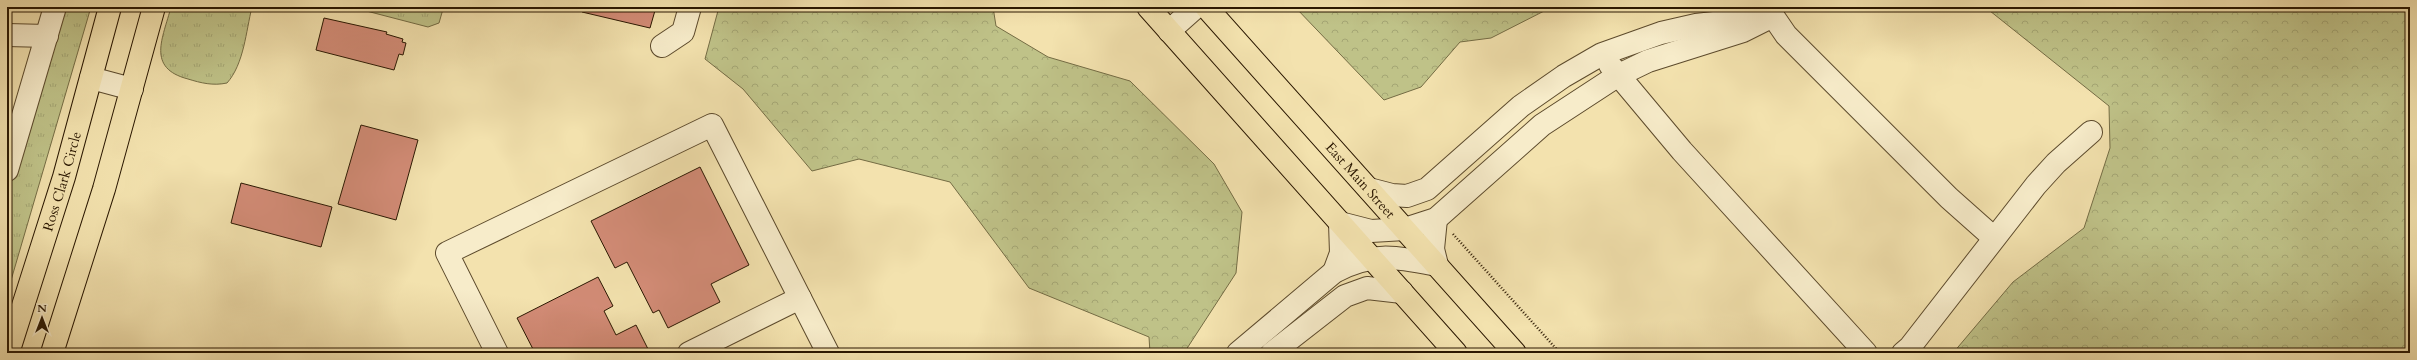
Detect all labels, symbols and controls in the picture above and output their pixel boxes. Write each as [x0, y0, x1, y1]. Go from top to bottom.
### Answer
street label: Ross Clark Circle [38, 129, 85, 234]
street label: East Main Street [1321, 138, 1400, 223]
north arrow [22, 298, 62, 338]
text: N [37, 301, 47, 316]

